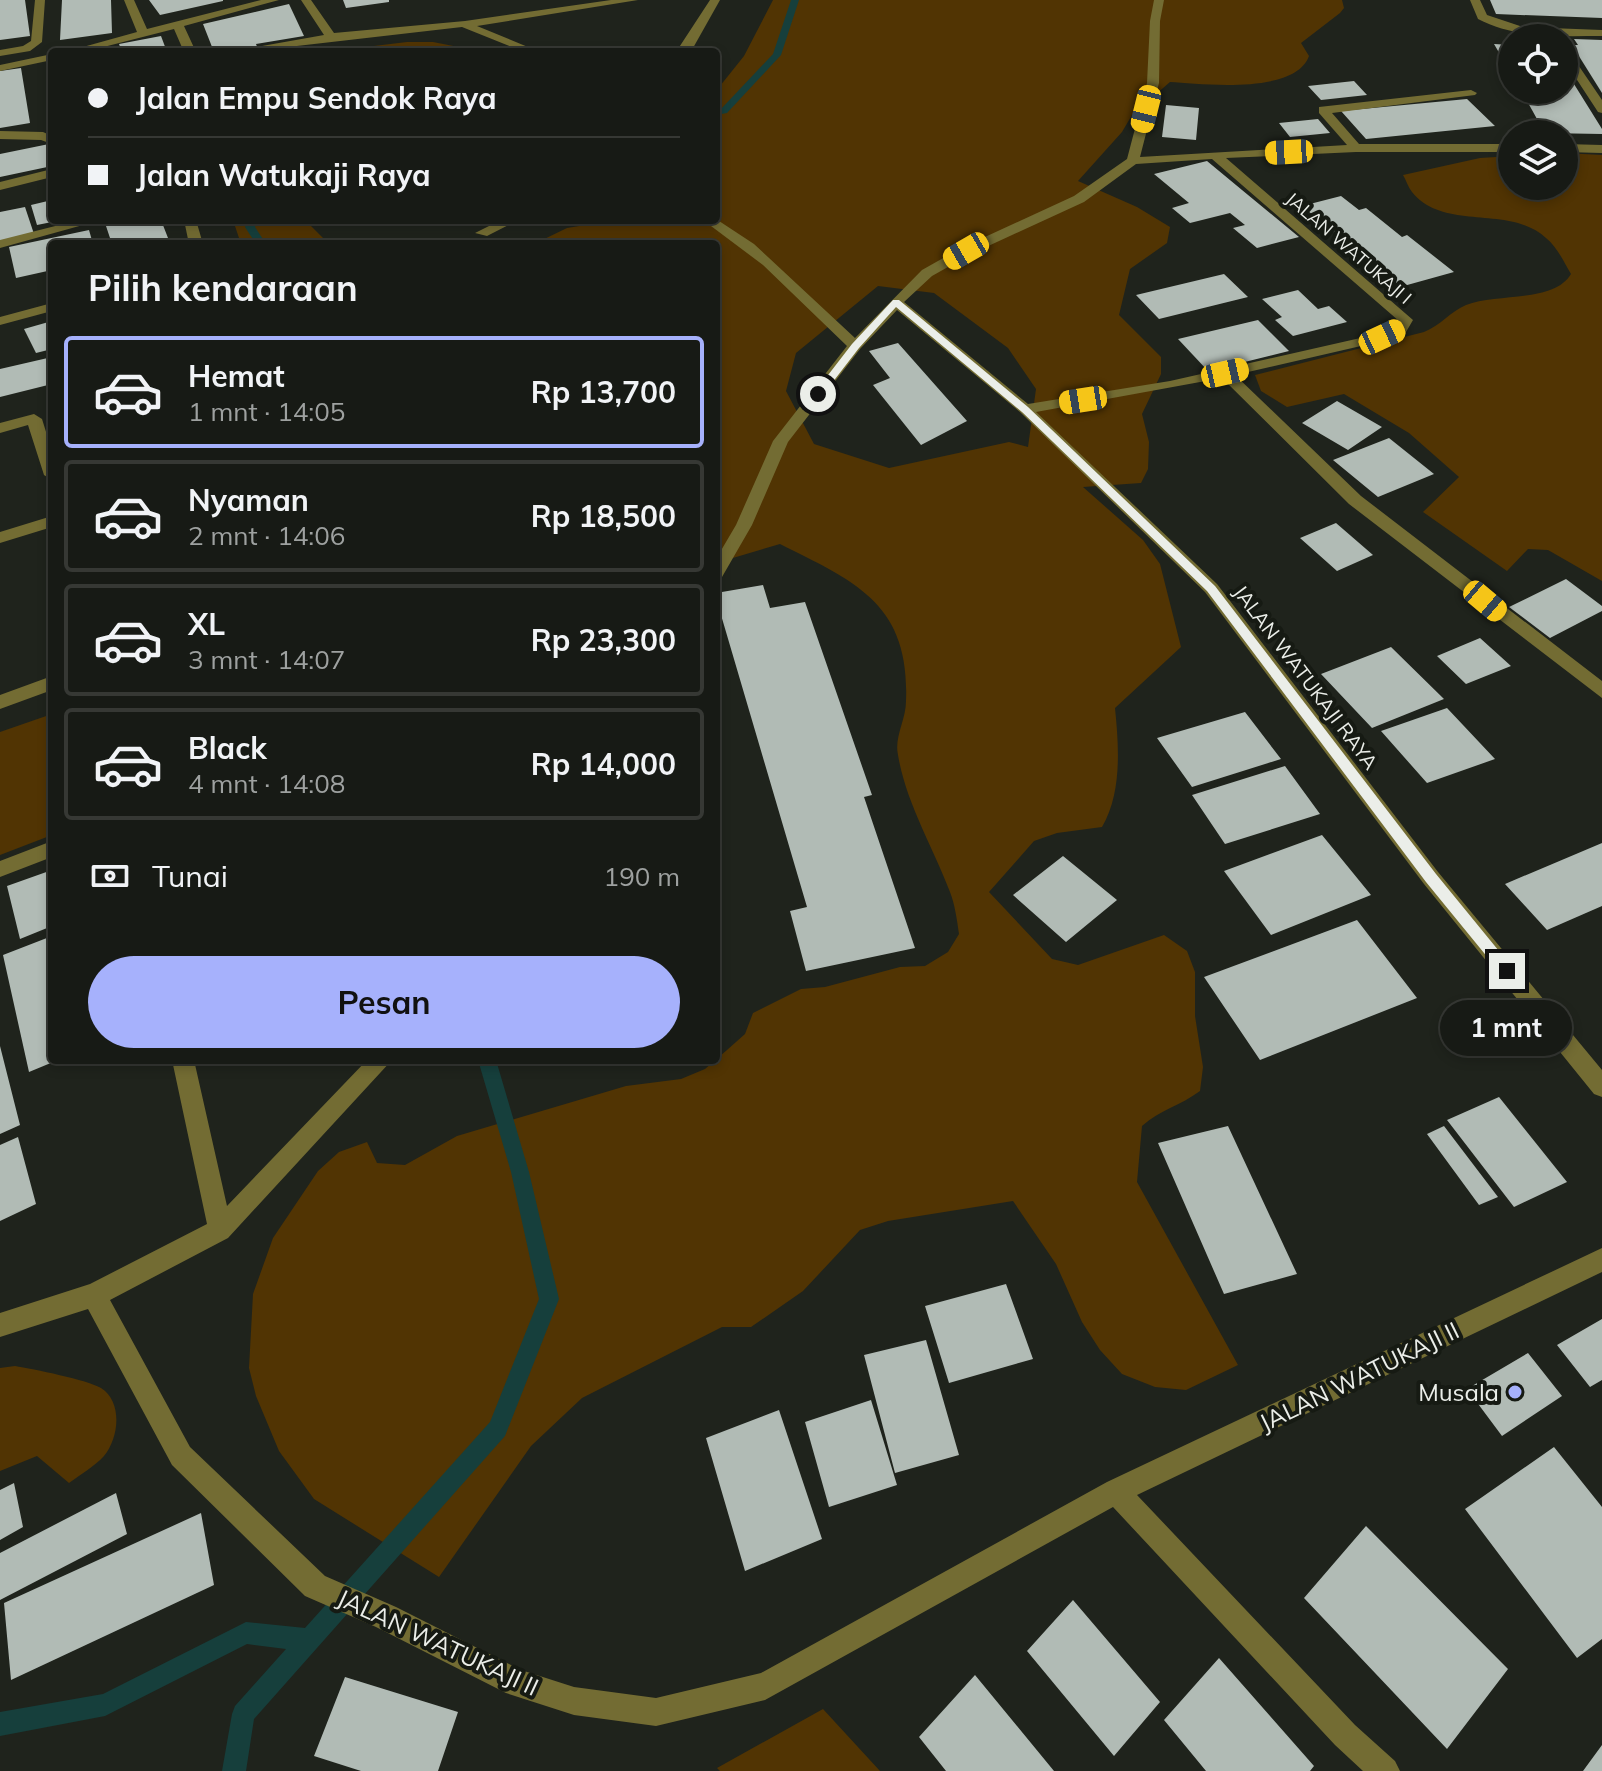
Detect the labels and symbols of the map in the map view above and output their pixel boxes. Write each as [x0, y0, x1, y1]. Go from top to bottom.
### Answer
car [1129, 83, 1163, 135]
car [1264, 139, 1314, 165]
street label: JALAN WATUKAJI I [1281, 187, 1417, 309]
car [939, 229, 993, 273]
car [1355, 316, 1409, 358]
car [1199, 356, 1251, 390]
route start [800, 376, 836, 412]
car [1057, 384, 1109, 416]
car [1459, 576, 1511, 626]
street label: JALAN WATUKAJI RAYA [1228, 580, 1384, 774]
route end [1489, 953, 1525, 989]
callout: 1 mnt [1441, 999, 1573, 1055]
street label: JALAN WATUKAJI II [1254, 1315, 1464, 1437]
place label: Musala [1418, 1377, 1499, 1407]
marker: Musala [1506, 1383, 1524, 1401]
street label: JALAN WATUKAJI II [333, 1582, 543, 1702]

